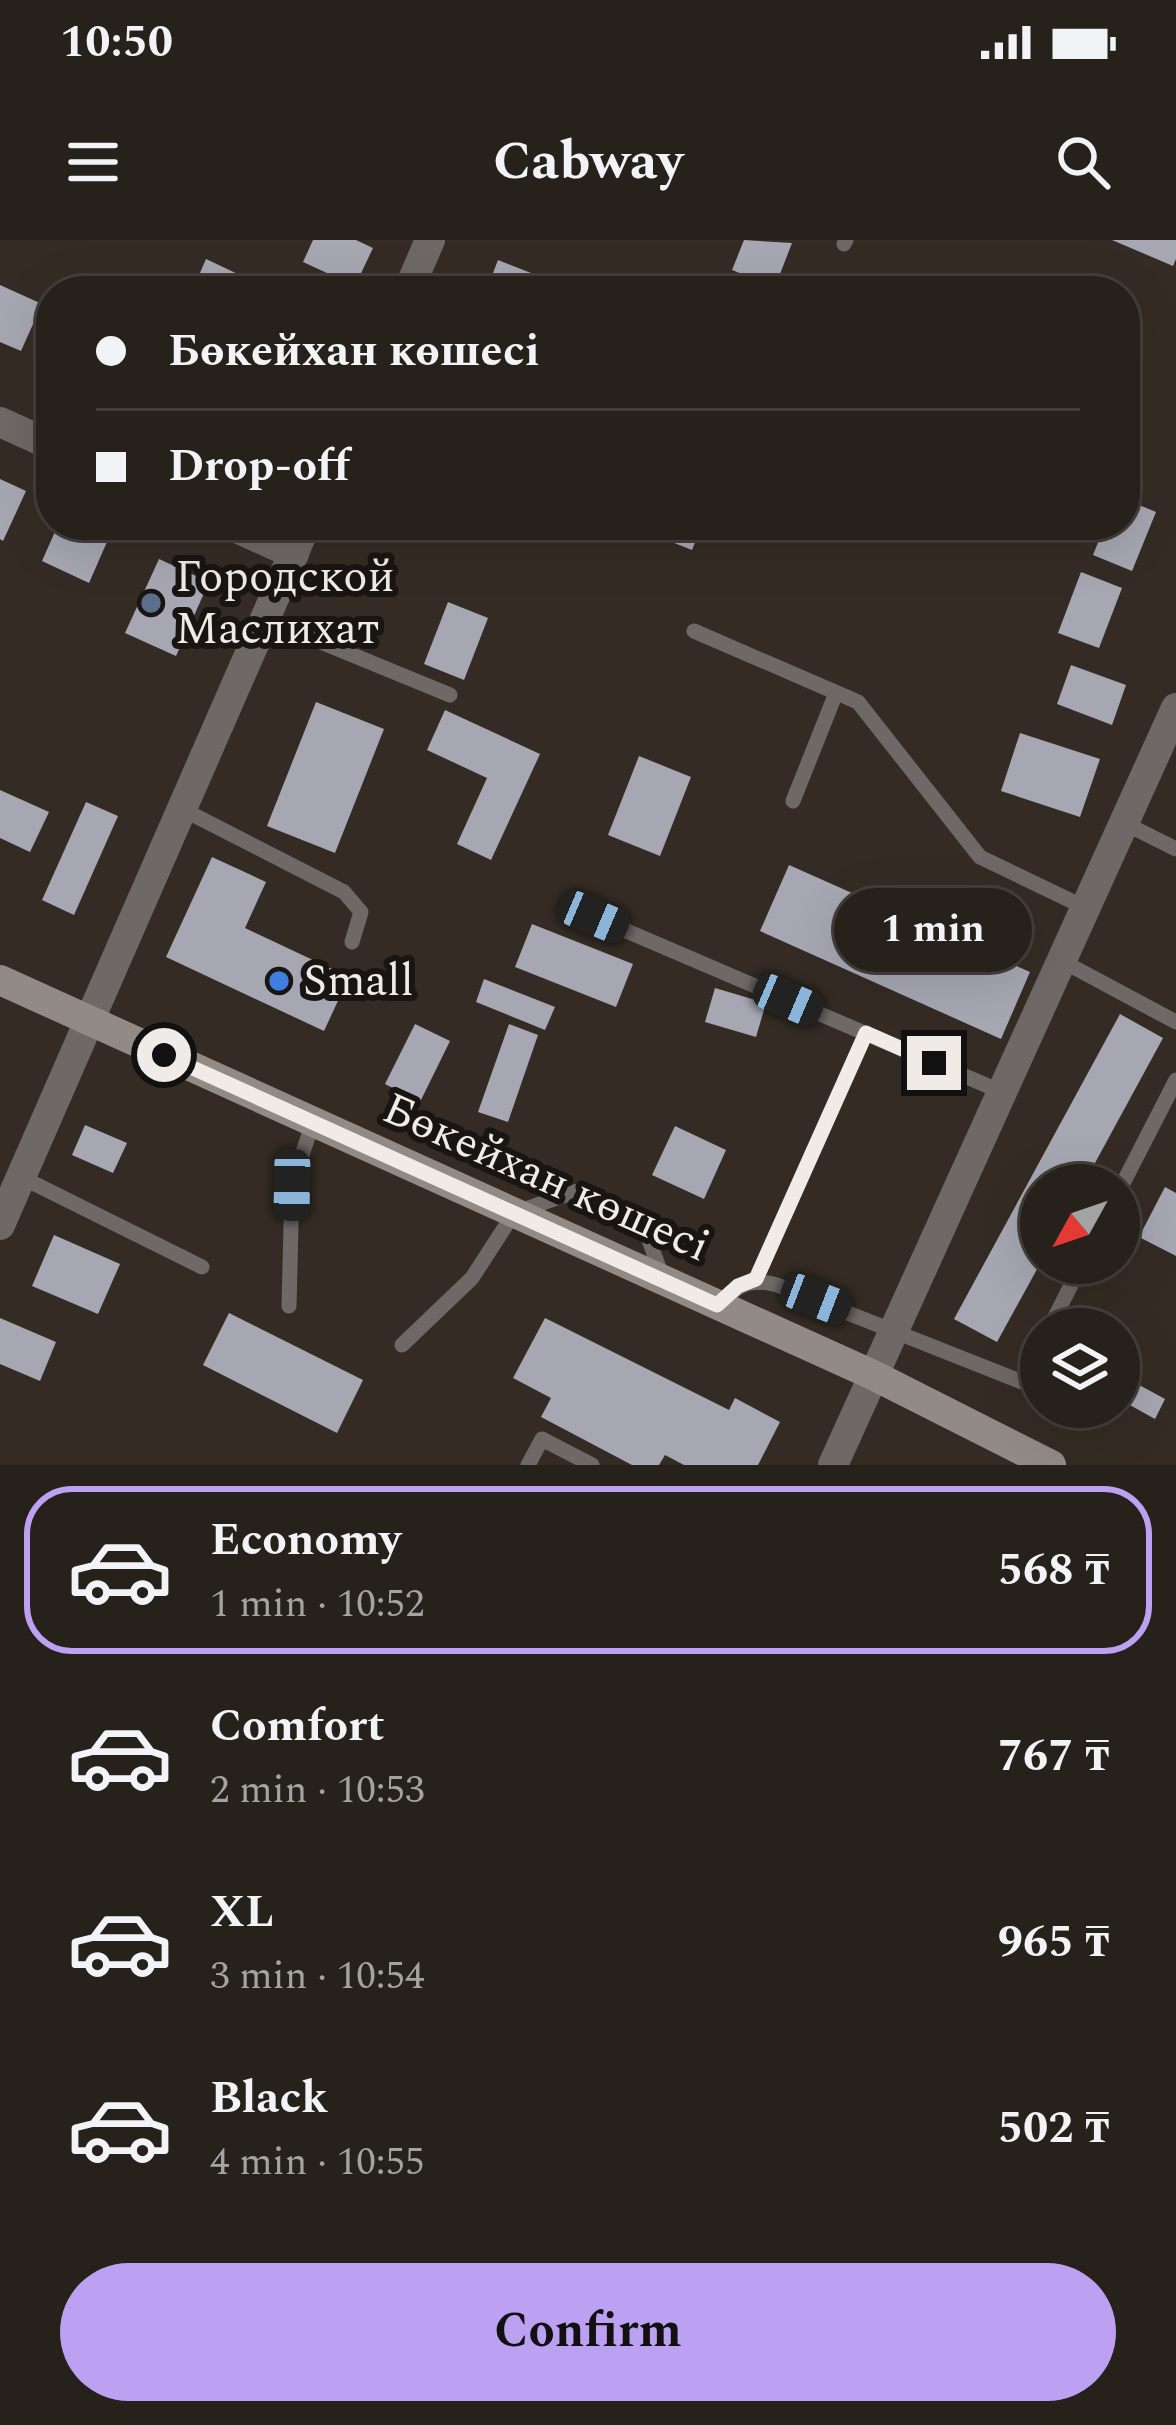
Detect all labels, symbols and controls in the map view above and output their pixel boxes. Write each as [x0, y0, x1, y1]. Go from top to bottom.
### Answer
text: 10:50 [60, 8, 173, 77]
text: Cabway [493, 121, 683, 203]
icon: menu [60, 129, 126, 195]
icon: search [1050, 129, 1116, 195]
text: Бөкейхан көшесі [168, 317, 540, 386]
text: Drop-off [168, 432, 350, 501]
place label: Городской Маслихат [175, 543, 395, 664]
marker: Городской Маслихат [138, 590, 164, 616]
car [554, 886, 634, 948]
callout: 1 min [835, 889, 1033, 973]
text: 1 min [881, 900, 985, 959]
place label: Small [303, 947, 414, 1016]
marker: Small [266, 968, 292, 994]
car [748, 969, 828, 1031]
route start [137, 1028, 191, 1082]
route end [907, 1036, 961, 1090]
street label: Бөкейхан көшесі [371, 1075, 721, 1281]
car [273, 1149, 311, 1221]
north arrow [1020, 1164, 1140, 1284]
map controls [1020, 1164, 1140, 1428]
car [776, 1269, 856, 1329]
button: layers [1020, 1308, 1140, 1428]
text: Economy [210, 1506, 401, 1575]
icon: car [66, 1516, 174, 1624]
text: 568 ₸ [998, 1536, 1110, 1605]
text: 1 min · 10:52 [210, 1575, 425, 1634]
text: Comfort [210, 1692, 385, 1761]
icon: car [66, 1702, 174, 1810]
text: 767 ₸ [998, 1722, 1110, 1791]
text: 2 min · 10:53 [210, 1761, 425, 1820]
text: XL [210, 1878, 274, 1947]
icon: car [66, 1888, 174, 1996]
text: 965 ₸ [998, 1908, 1110, 1977]
text: 3 min · 10:54 [210, 1947, 425, 2006]
text: Black [210, 2064, 328, 2133]
icon: car [66, 2074, 174, 2182]
text: 502 ₸ [998, 2094, 1110, 2163]
text: 4 min · 10:55 [210, 2133, 425, 2192]
button: Confirm [60, 2263, 1116, 2401]

